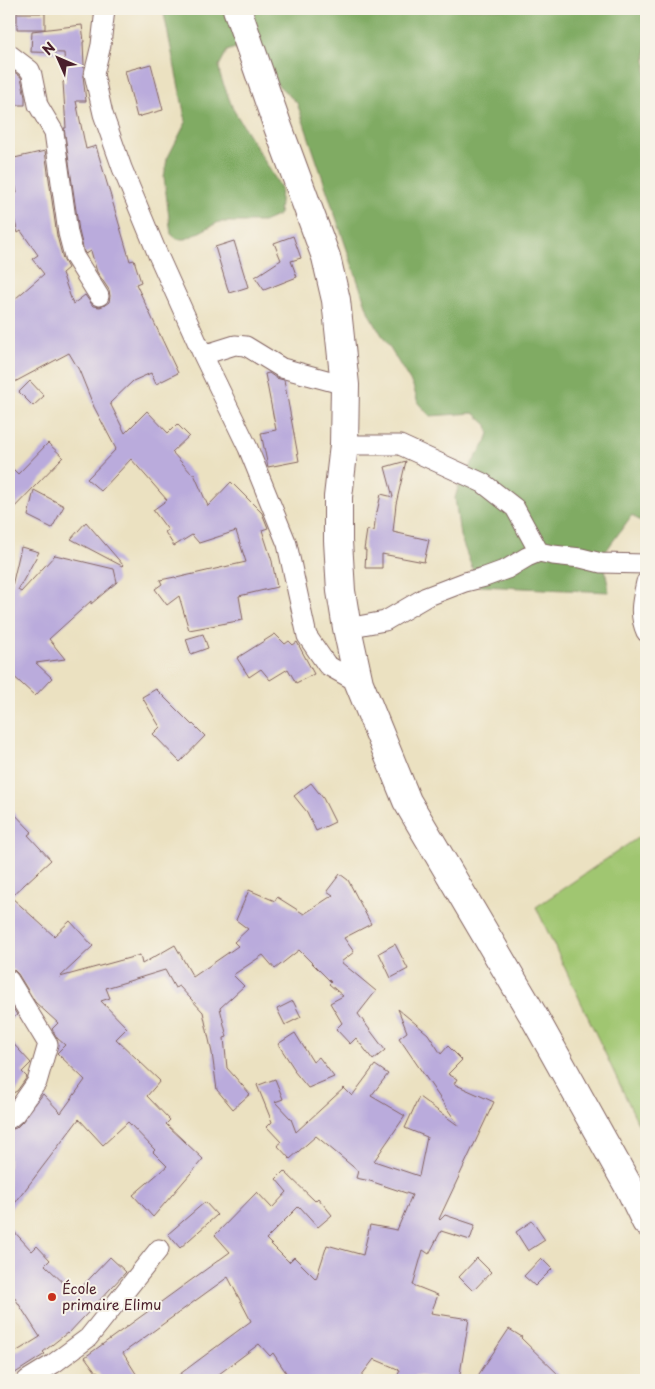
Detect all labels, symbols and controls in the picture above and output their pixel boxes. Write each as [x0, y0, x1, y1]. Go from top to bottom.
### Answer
north arrow [32, 32, 82, 82]
text: N [37, 37, 60, 60]
place label: École primaire Elimu [62, 1278, 161, 1315]
marker: École primaire Elimu [46, 1291, 58, 1303]

